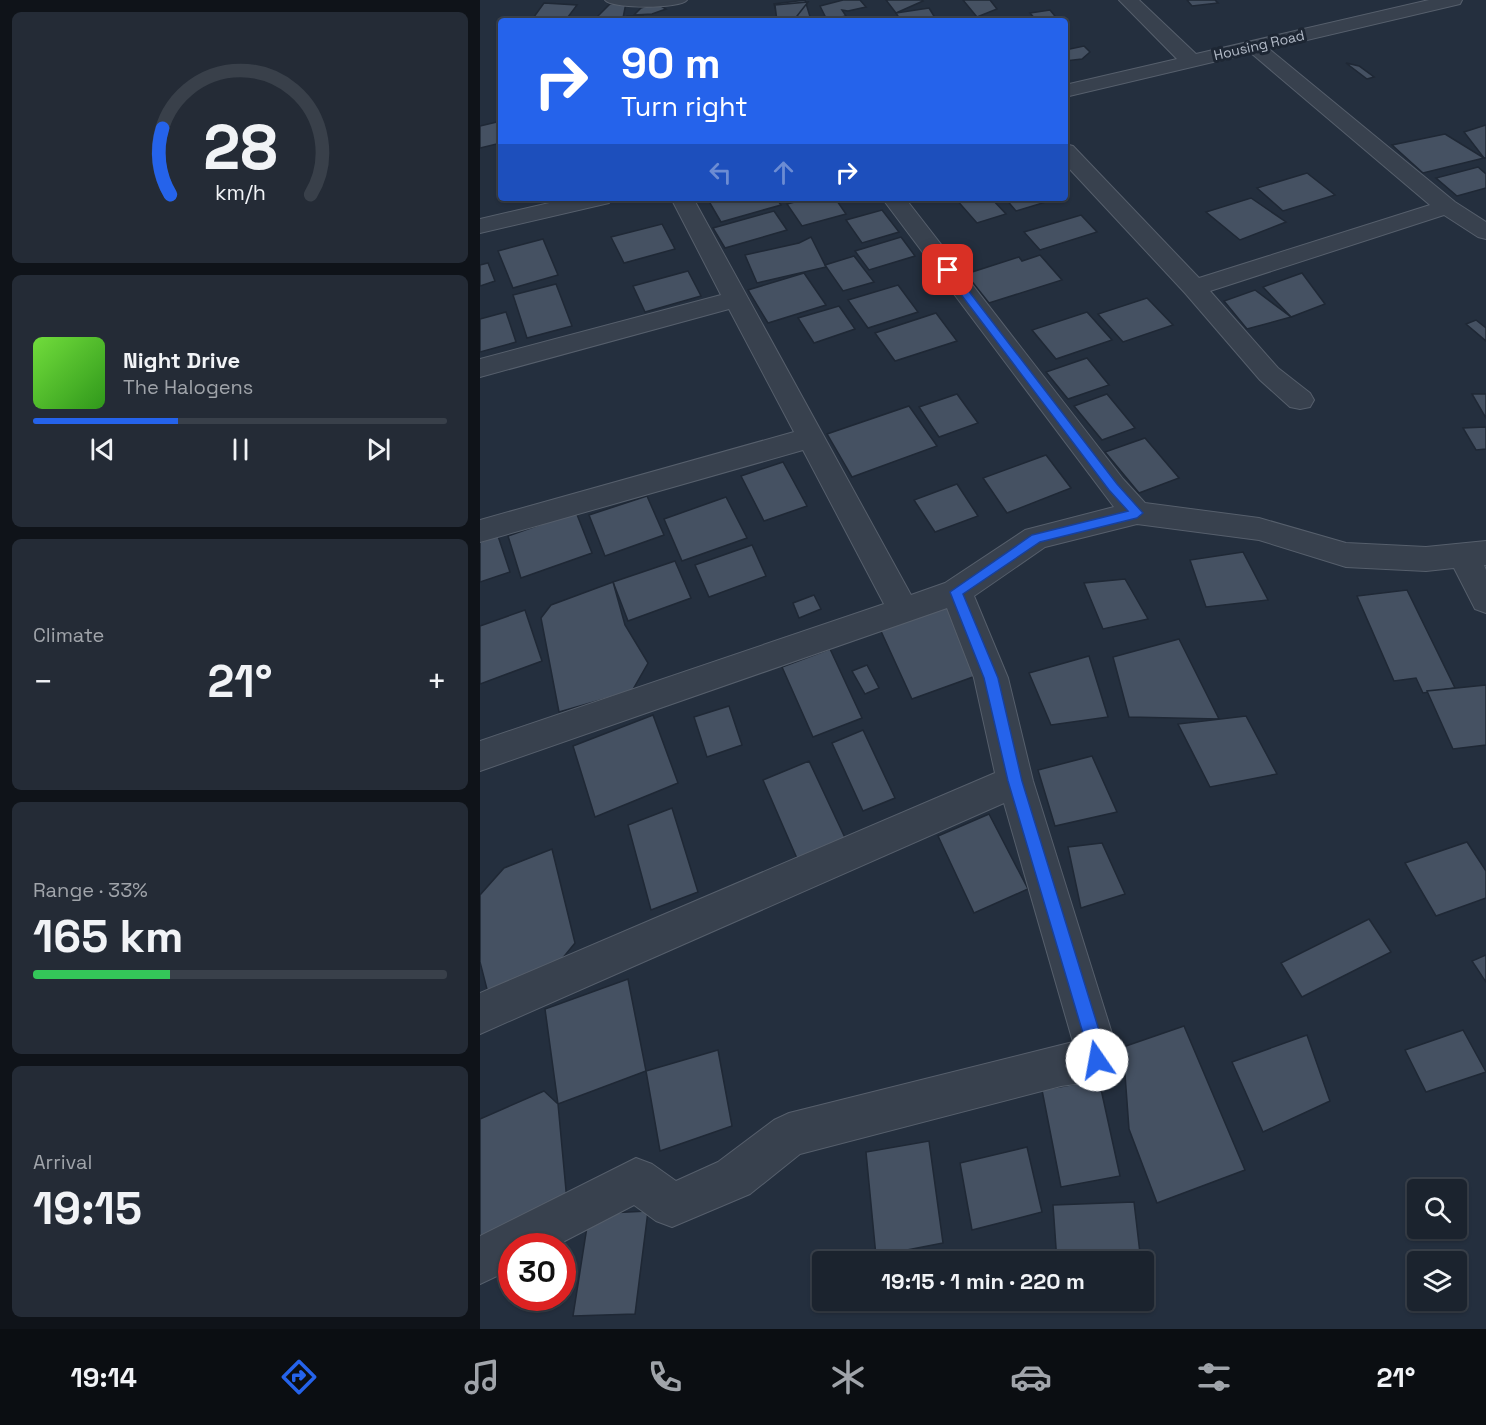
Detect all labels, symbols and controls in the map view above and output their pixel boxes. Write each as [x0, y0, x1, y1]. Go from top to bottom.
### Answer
street label: Housing Road [1212, 26, 1306, 64]
text: 90 m [621, 37, 721, 90]
icon: right [522, 42, 600, 120]
text: Turn right [621, 89, 748, 124]
text: 28 [203, 108, 277, 187]
icon: left [704, 156, 737, 189]
icon: ahead [767, 156, 800, 189]
icon: right [830, 156, 863, 189]
text: km/h [214, 179, 266, 206]
pin [922, 244, 973, 295]
icon: arrive [931, 253, 964, 286]
text: Night Drive [123, 346, 240, 374]
text: The Halogens [123, 374, 253, 400]
icon: previous [86, 433, 119, 466]
icon: pause [224, 433, 257, 466]
icon: next [362, 433, 395, 466]
text: Climate [33, 622, 104, 648]
text: 21° [208, 653, 272, 710]
text: − [33, 661, 53, 703]
text: + [427, 661, 447, 703]
text: Range · 33% [33, 877, 148, 903]
text: 165 km [33, 908, 183, 965]
position arrow [1065, 1028, 1129, 1092]
text: Arrival [33, 1149, 92, 1175]
map controls [1407, 1179, 1467, 1311]
button: search [1407, 1179, 1467, 1239]
text: 19:15 [33, 1180, 142, 1237]
speed limit sign: 30 [498, 1233, 576, 1311]
button: layers [1407, 1251, 1467, 1311]
text: 19:15 · 1 min · 220 m [881, 1267, 1085, 1295]
icon: directions [278, 1356, 320, 1398]
icon: music [461, 1356, 503, 1398]
icon: phone [644, 1356, 686, 1398]
icon: climate [827, 1356, 869, 1398]
icon: car [1010, 1356, 1052, 1398]
icon: filters [1193, 1356, 1235, 1398]
text: 19:14 [71, 1360, 137, 1395]
text: 21° [1377, 1360, 1415, 1395]

